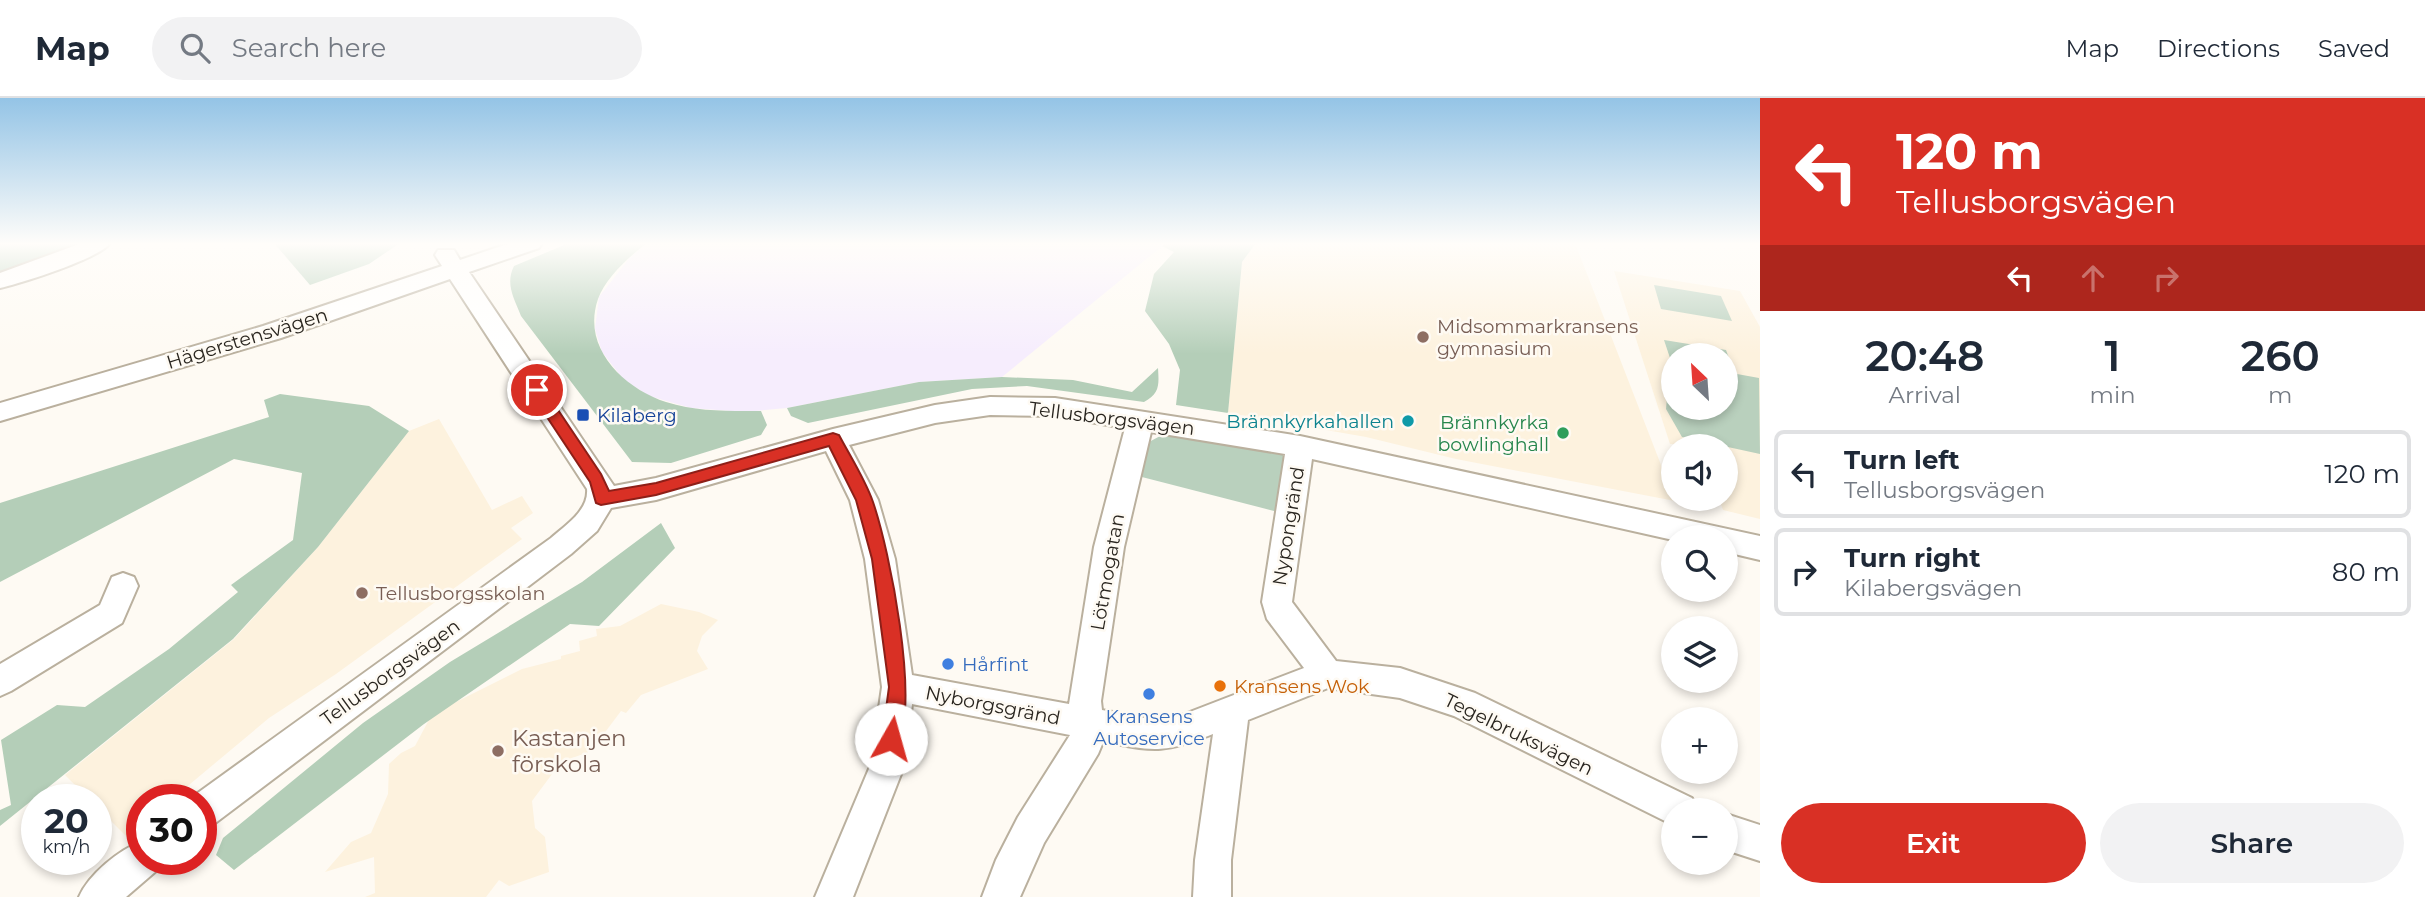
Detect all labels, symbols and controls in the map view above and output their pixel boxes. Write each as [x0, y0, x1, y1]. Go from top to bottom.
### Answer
search box [152, 17, 642, 80]
text: Map [35, 28, 110, 68]
icon: search [176, 29, 214, 67]
text: Search here [232, 32, 386, 64]
text: Map [2066, 34, 2119, 63]
text: Directions [2157, 34, 2280, 63]
text: Saved [2318, 34, 2390, 63]
text: 120 m [1896, 122, 2043, 181]
icon: left [1781, 126, 1872, 217]
text: Tellusborgsvägen [1896, 182, 2176, 221]
icon: left [2001, 259, 2039, 297]
icon: ahead [2074, 259, 2112, 297]
icon: right [2147, 259, 2185, 297]
street label: Hägerstensvägen [164, 303, 330, 374]
place label: Midsommarkransens gymnasium [1437, 315, 1638, 360]
marker: Midsommarkransens gymnasium [1415, 329, 1431, 345]
text: 20:48 [1865, 330, 1984, 382]
text: 1 [2105, 330, 2121, 382]
text: 260 [2241, 330, 2320, 382]
north arrow [1661, 343, 1738, 420]
map controls [1661, 343, 1738, 875]
pin [507, 360, 567, 420]
icon: arrive [518, 371, 556, 409]
text: Arrival [1888, 381, 1961, 409]
text: min [2090, 381, 2136, 409]
text: m [2268, 381, 2293, 409]
street label: Tellusborgsvägen [1028, 397, 1196, 440]
place label: Kilaberg [597, 404, 677, 427]
marker: Kilaberg [575, 407, 591, 423]
place label: Brännkyrkahallen [1226, 410, 1394, 433]
place label: Brännkyrka bowlinghall [1437, 411, 1549, 456]
marker: Brännkyrkahallen [1400, 413, 1416, 429]
marker: Brännkyrka bowlinghall [1555, 425, 1571, 441]
button: sound [1661, 434, 1738, 511]
text: Turn left [1844, 444, 1960, 476]
icon: left [1785, 455, 1823, 493]
text: 120 m [2324, 458, 2400, 490]
street label: Nypongränd [1268, 465, 1309, 587]
text: Tellusborgsvägen [1844, 476, 2045, 504]
street label: Lötmogatan [1086, 512, 1129, 632]
button: search [1661, 525, 1738, 602]
text: Turn right [1844, 542, 1980, 574]
icon: right [1785, 553, 1823, 591]
text: 80 m [2332, 556, 2400, 588]
text: Kilabergsvägen [1844, 574, 2022, 602]
place label: Tellusborgsskolan [376, 582, 545, 605]
marker: Tellusborgsskolan [354, 585, 370, 601]
street label: Tellusborgsvägen [316, 614, 464, 731]
button: layers [1661, 616, 1738, 693]
place label: Hårfint [962, 653, 1029, 676]
marker: Hårfint [940, 656, 956, 672]
place label: Kransens Wok [1234, 675, 1370, 698]
marker: Kransens Wok [1212, 678, 1228, 694]
street label: Nyborgsgränd [923, 681, 1062, 730]
marker: Kransens Autoservice [1141, 686, 1157, 702]
street label: Tegelbruksvägen [1441, 688, 1597, 780]
position arrow [854, 702, 928, 776]
place label: Kransens Autoservice [1093, 705, 1205, 750]
button: + [1661, 707, 1738, 784]
place label: Kastanjen förskola [512, 724, 627, 778]
marker: Kastanjen förskola [490, 743, 506, 759]
speed limit sign: 30 [126, 784, 217, 875]
button: − [1661, 798, 1738, 875]
text: 20 [44, 799, 89, 842]
button: Exit [1781, 803, 2086, 883]
button: Share [2100, 803, 2404, 883]
text: km/h [42, 836, 91, 858]

